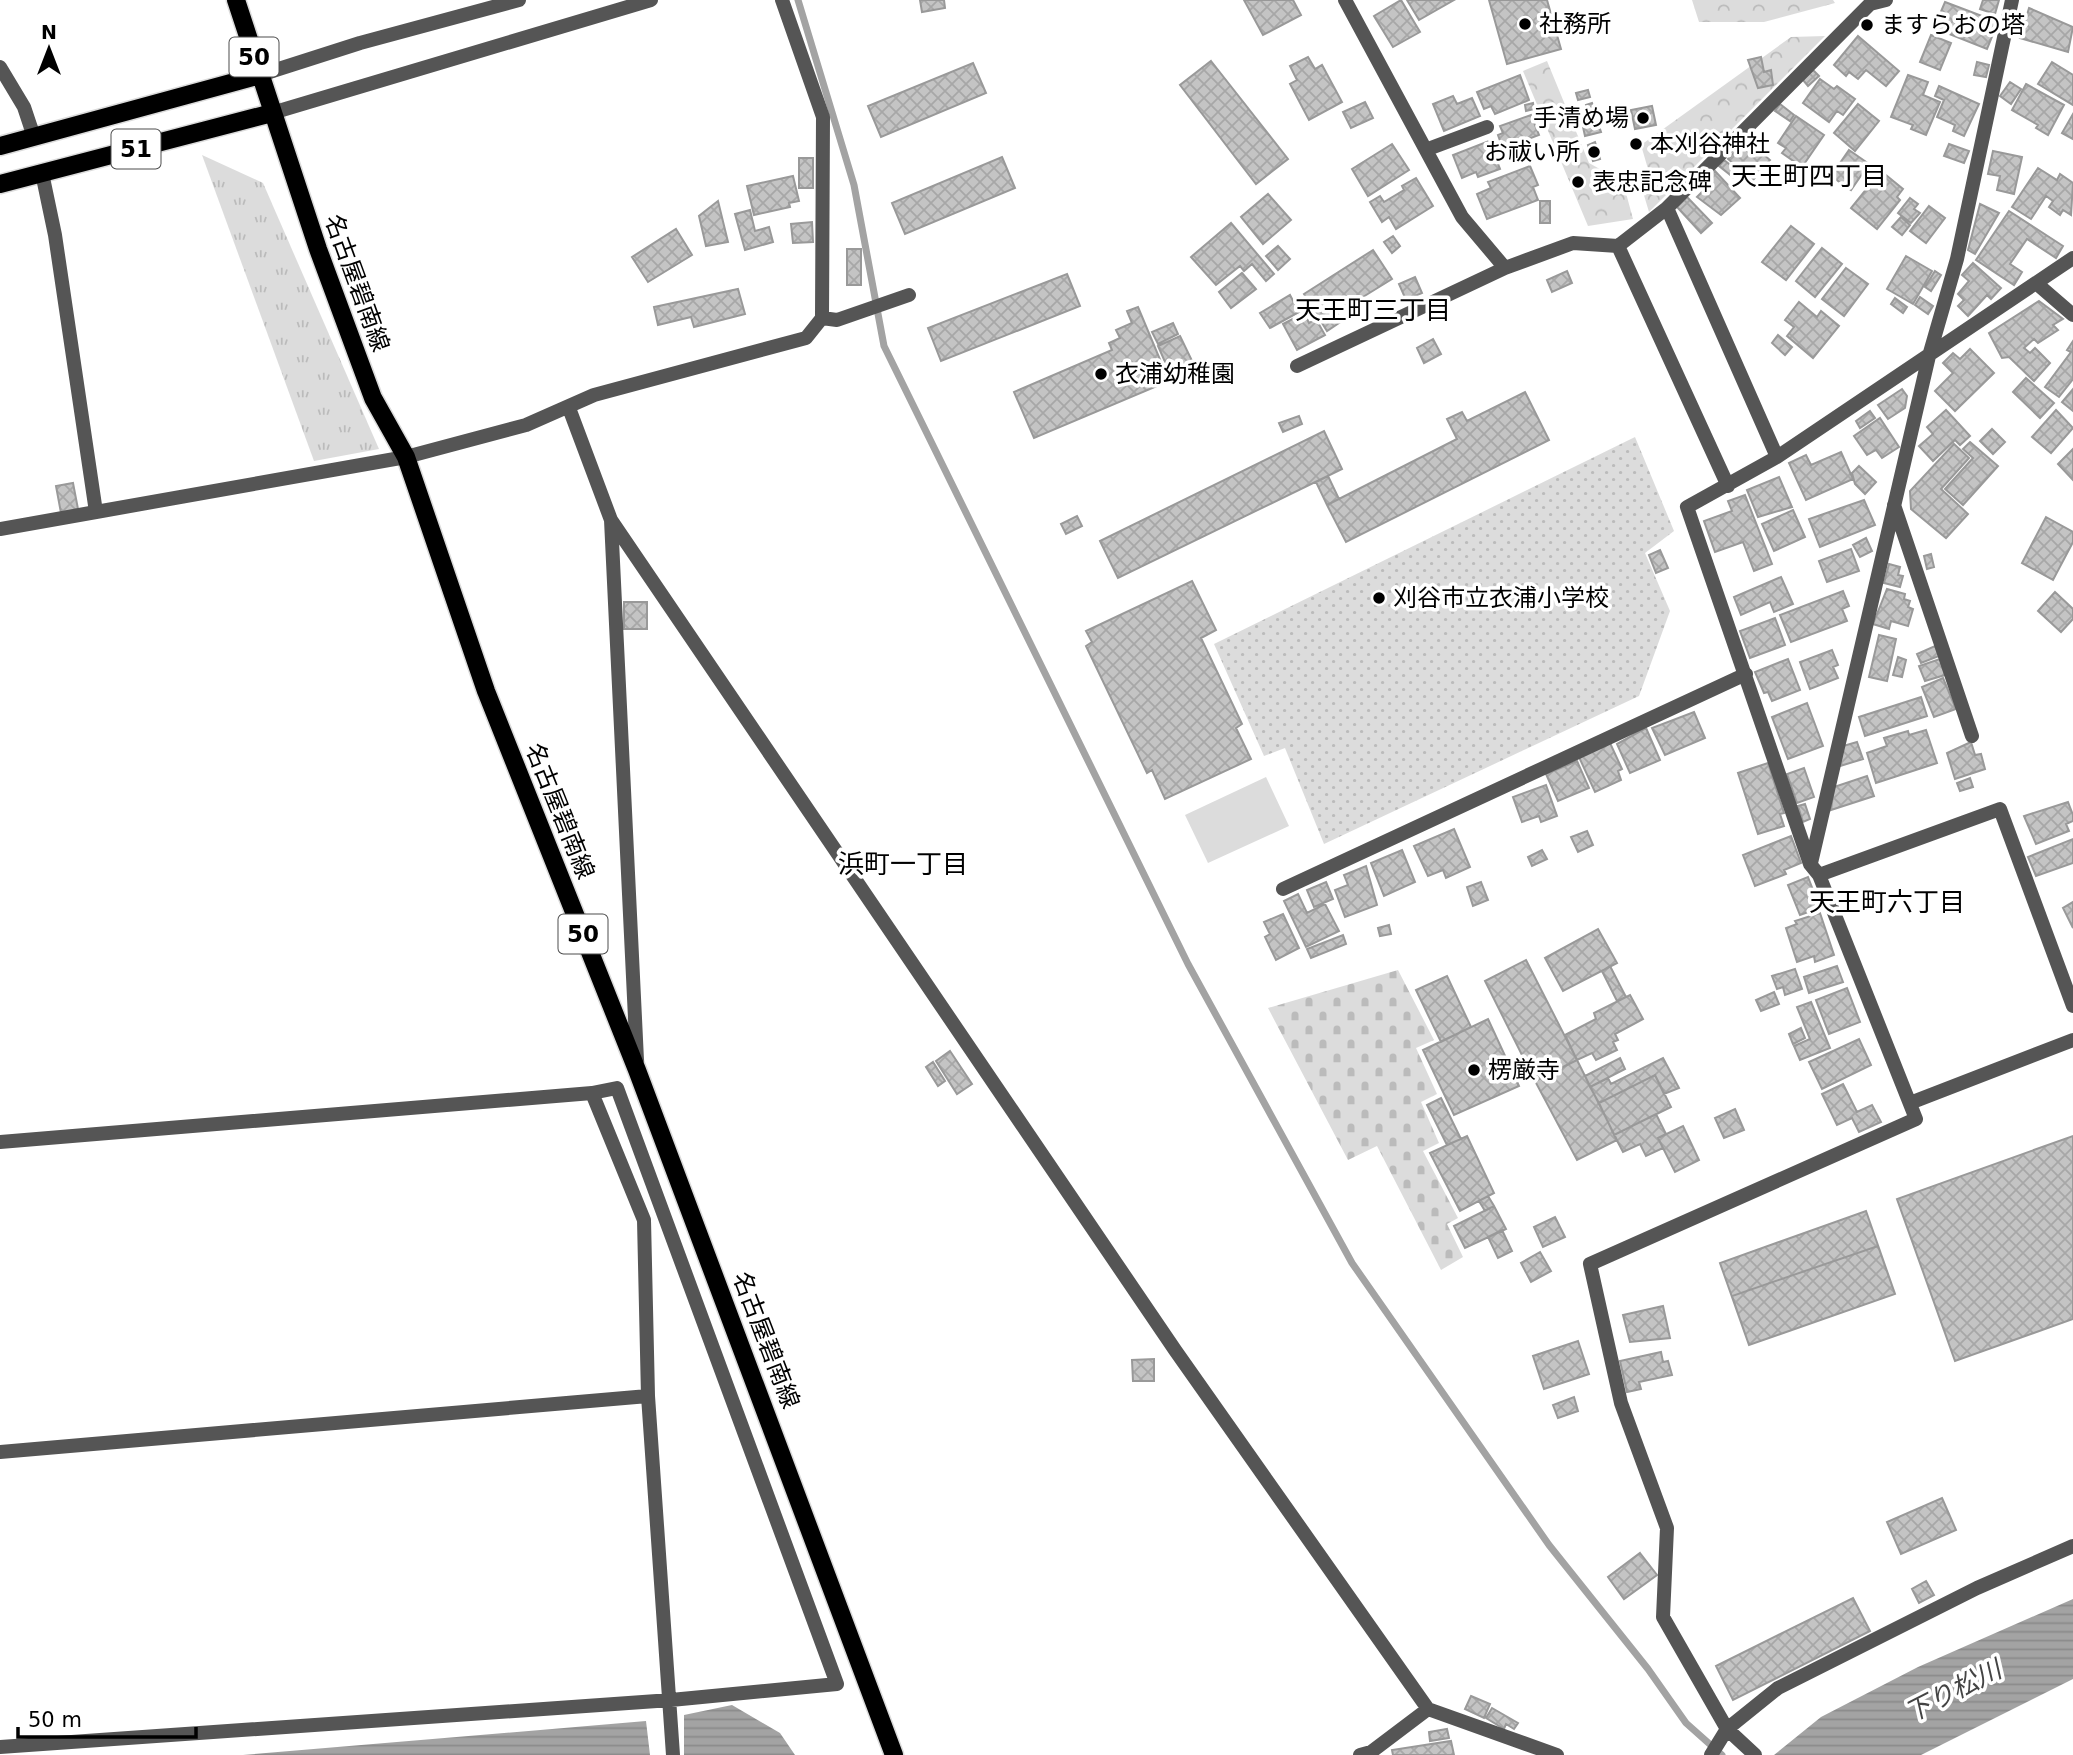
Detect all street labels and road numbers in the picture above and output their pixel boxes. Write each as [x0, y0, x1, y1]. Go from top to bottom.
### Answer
road number: 50 [230, 38, 278, 76]
road number: 51 [111, 130, 160, 168]
street label: 名古屋碧南線 [319, 211, 395, 355]
street label: 名古屋碧南線 [520, 739, 600, 883]
road number: 50 [558, 914, 608, 953]
street label: 名古屋碧南線 [727, 1268, 805, 1412]

